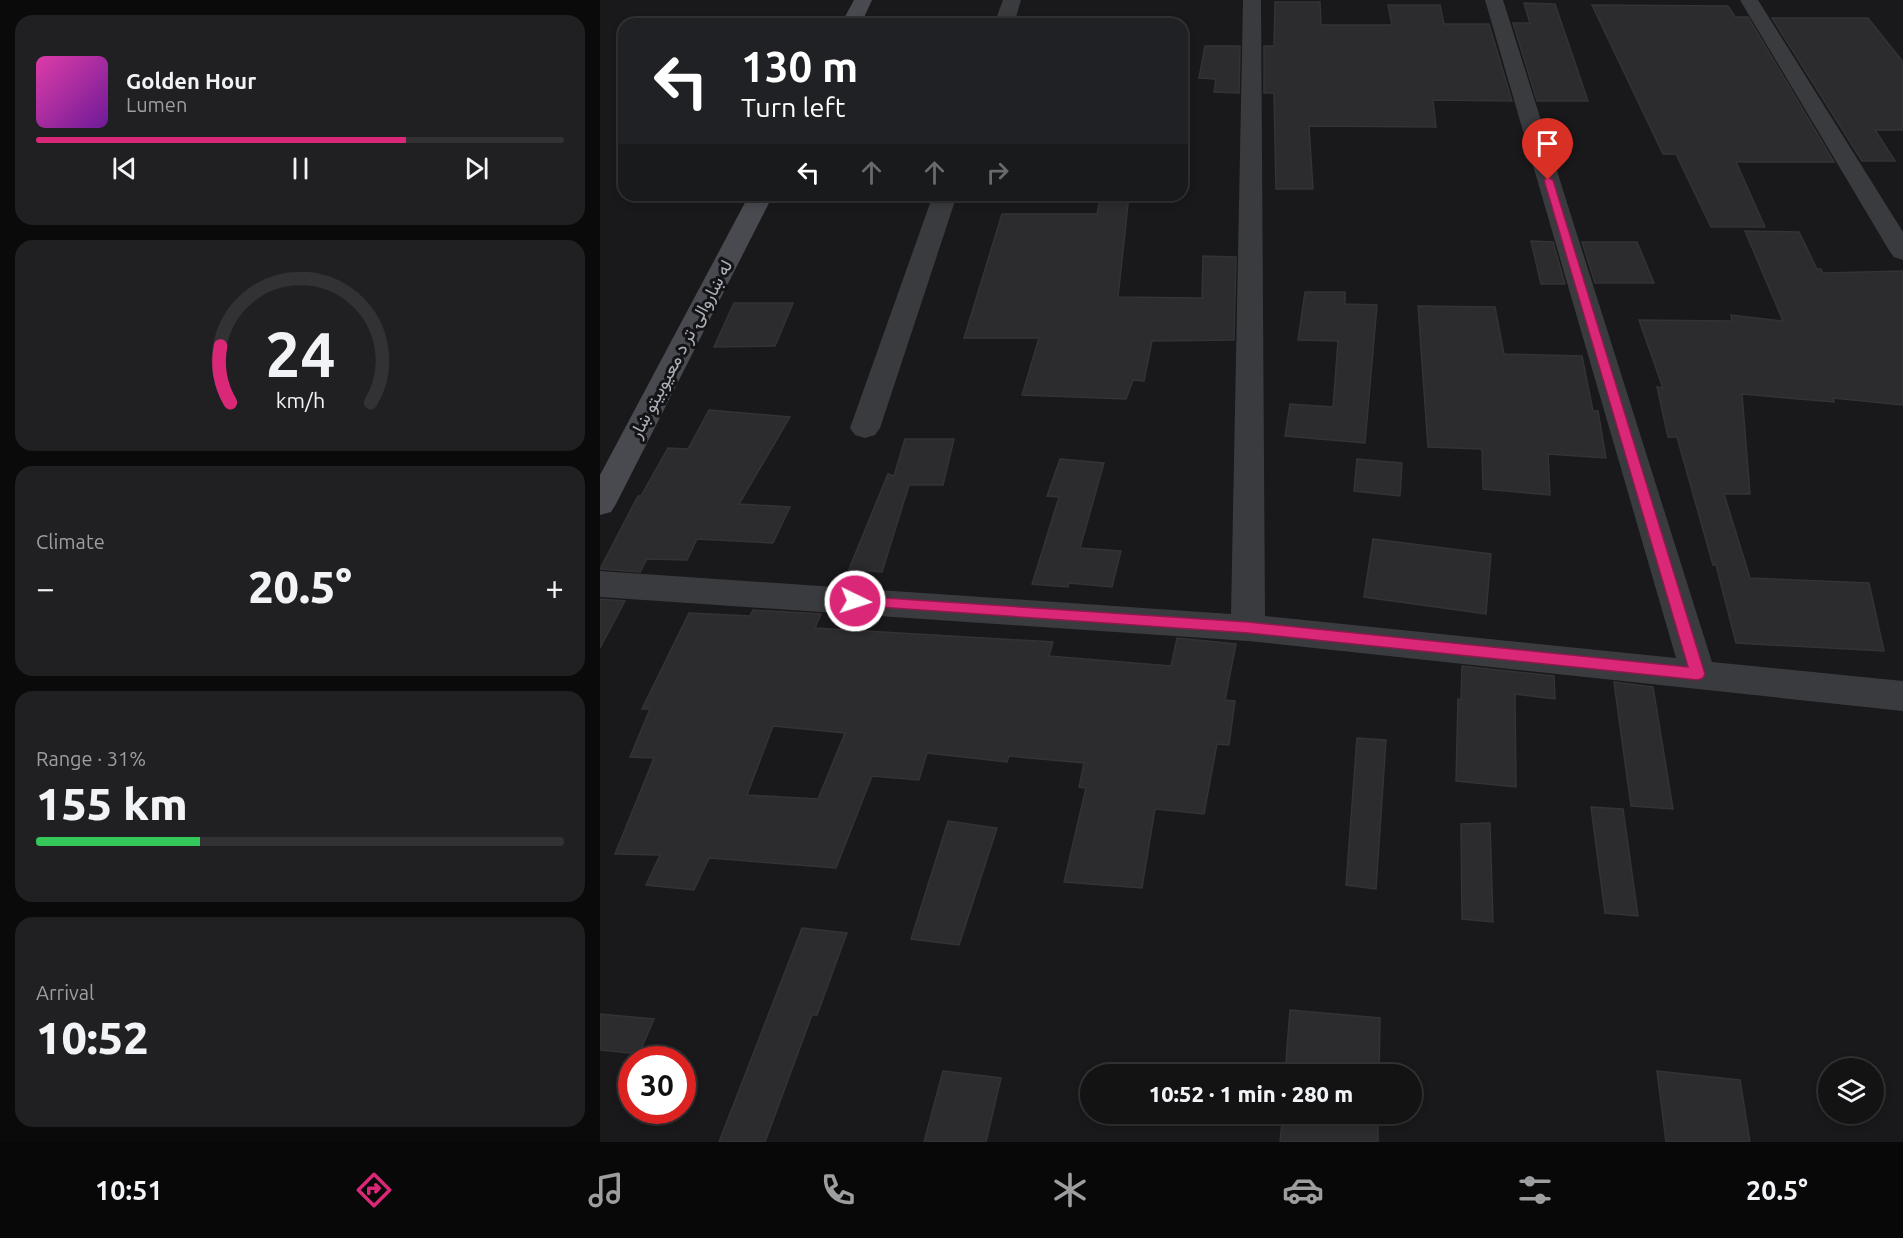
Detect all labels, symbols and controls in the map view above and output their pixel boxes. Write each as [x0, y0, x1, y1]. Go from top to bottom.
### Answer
icon: left [642, 42, 720, 120]
text: 130 m [741, 43, 858, 90]
text: Golden Hour [126, 68, 256, 93]
text: Turn left [741, 92, 845, 122]
text: Lumen [126, 93, 187, 116]
pin [1522, 118, 1573, 180]
icon: arrive [1531, 127, 1564, 160]
icon: previous [108, 152, 141, 185]
icon: pause [284, 152, 317, 185]
icon: next [460, 152, 493, 185]
icon: left [792, 156, 825, 189]
icon: ahead [855, 156, 888, 189]
icon: ahead [918, 156, 951, 189]
icon: right [981, 156, 1014, 189]
street label: له ښاروالۍ تر د معیوبیتو ښار [624, 256, 737, 443]
text: 24 [265, 319, 335, 389]
text: km/h [275, 388, 325, 412]
text: Climate [36, 530, 105, 553]
text: 20.5° [248, 561, 352, 612]
text: − [36, 569, 55, 606]
text: + [545, 569, 564, 606]
position arrow [823, 569, 887, 633]
text: Range · 31% [36, 747, 146, 770]
text: 155 km [36, 778, 188, 829]
text: Arrival [36, 981, 94, 1004]
text: 10:52 [36, 1012, 149, 1063]
speed limit sign: 30 [618, 1046, 696, 1124]
map controls [1818, 1058, 1884, 1124]
button: layers [1818, 1058, 1884, 1124]
text: 10:52 · 1 min · 280 m [1149, 1081, 1353, 1106]
icon: directions [353, 1169, 395, 1211]
icon: music [585, 1169, 627, 1211]
icon: phone [817, 1169, 859, 1211]
icon: climate [1049, 1169, 1091, 1211]
icon: car [1282, 1169, 1324, 1211]
icon: filters [1514, 1169, 1556, 1211]
text: 10:51 [95, 1175, 163, 1205]
text: 20.5° [1746, 1175, 1808, 1205]

